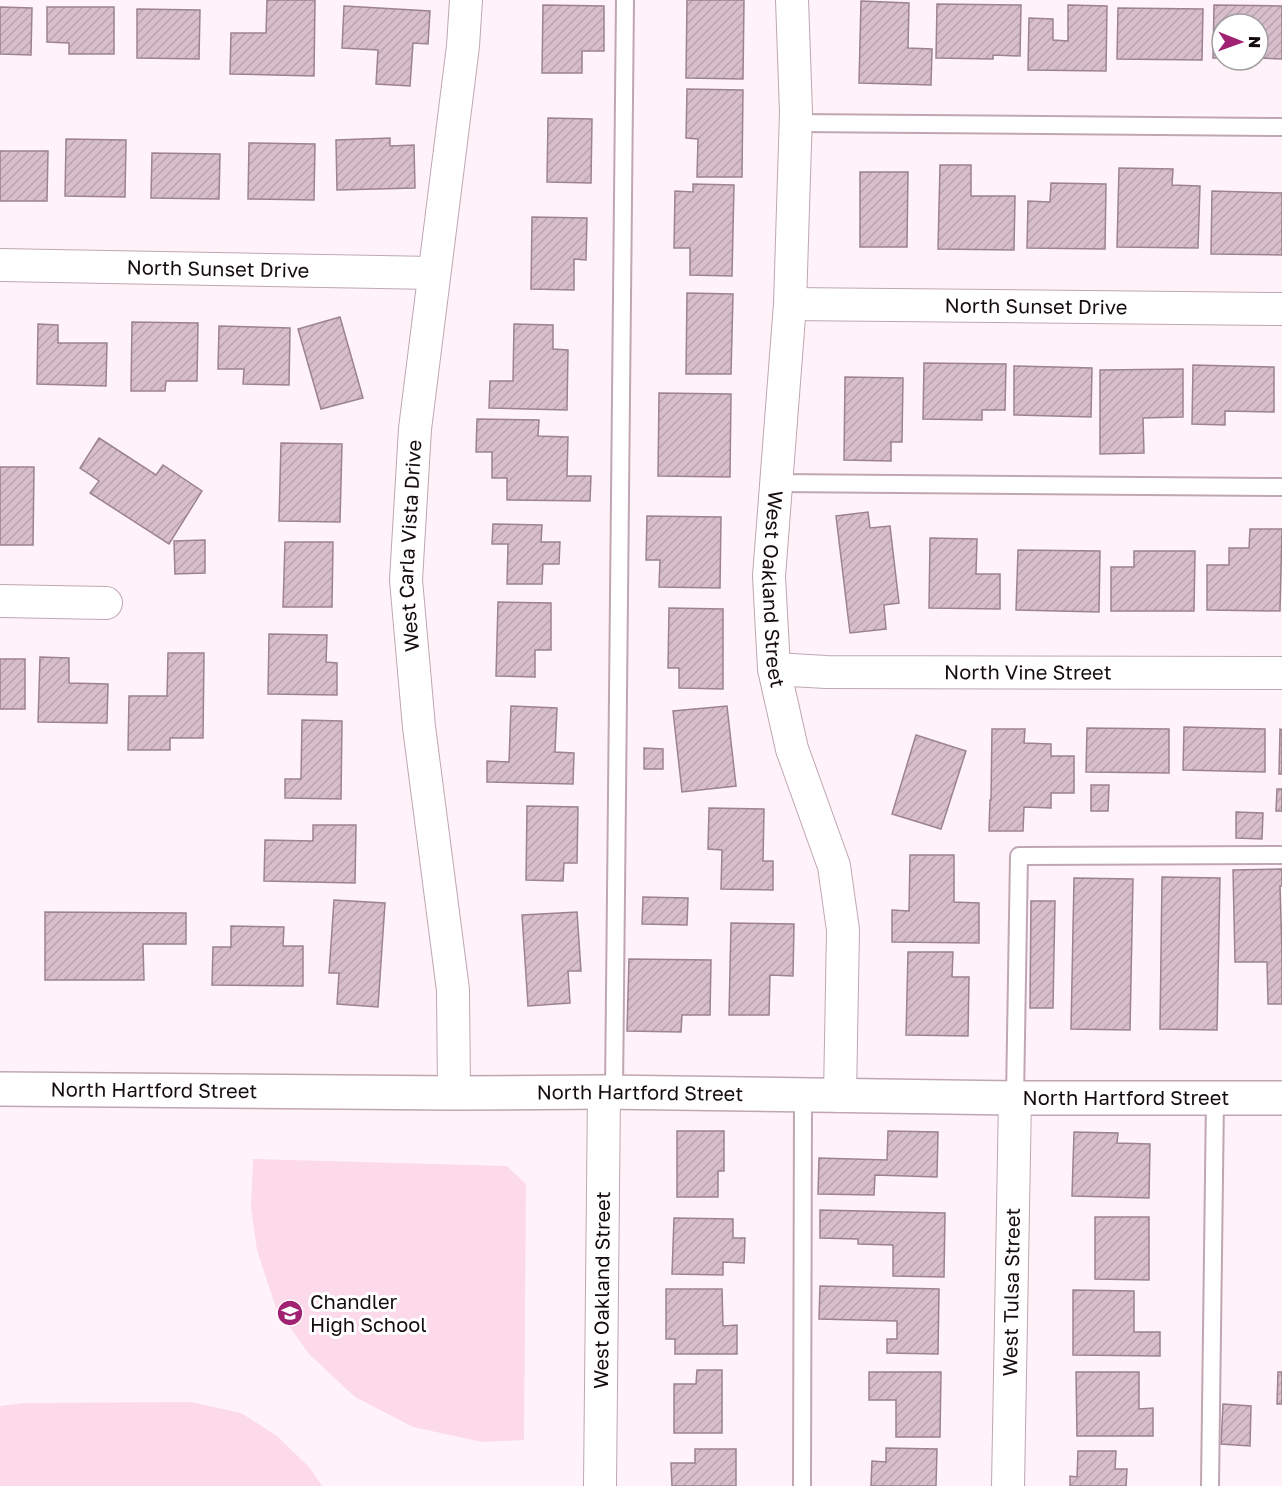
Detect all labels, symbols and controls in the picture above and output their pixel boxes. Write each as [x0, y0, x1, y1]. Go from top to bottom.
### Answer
north arrow [1210, 12, 1270, 72]
text: N [1245, 36, 1265, 49]
street label: North Sunset Drive [126, 254, 310, 282]
street label: North Sunset Drive [944, 293, 1128, 318]
street label: West Carla Vista Drive [393, 439, 425, 653]
street label: West Oakland Street [758, 490, 791, 690]
street label: North Vine Street [944, 659, 1112, 684]
street label: North Hartford Street [51, 1076, 257, 1102]
street label: North Hartford Street [537, 1079, 744, 1105]
street label: North Hartford Street [1023, 1085, 1229, 1109]
street label: West Oakland Street [588, 1191, 614, 1389]
street label: West Tulsa Street [997, 1207, 1024, 1377]
place label: Chandler High School [310, 1289, 427, 1336]
school or university icon: Chandler High School [275, 1298, 305, 1328]

